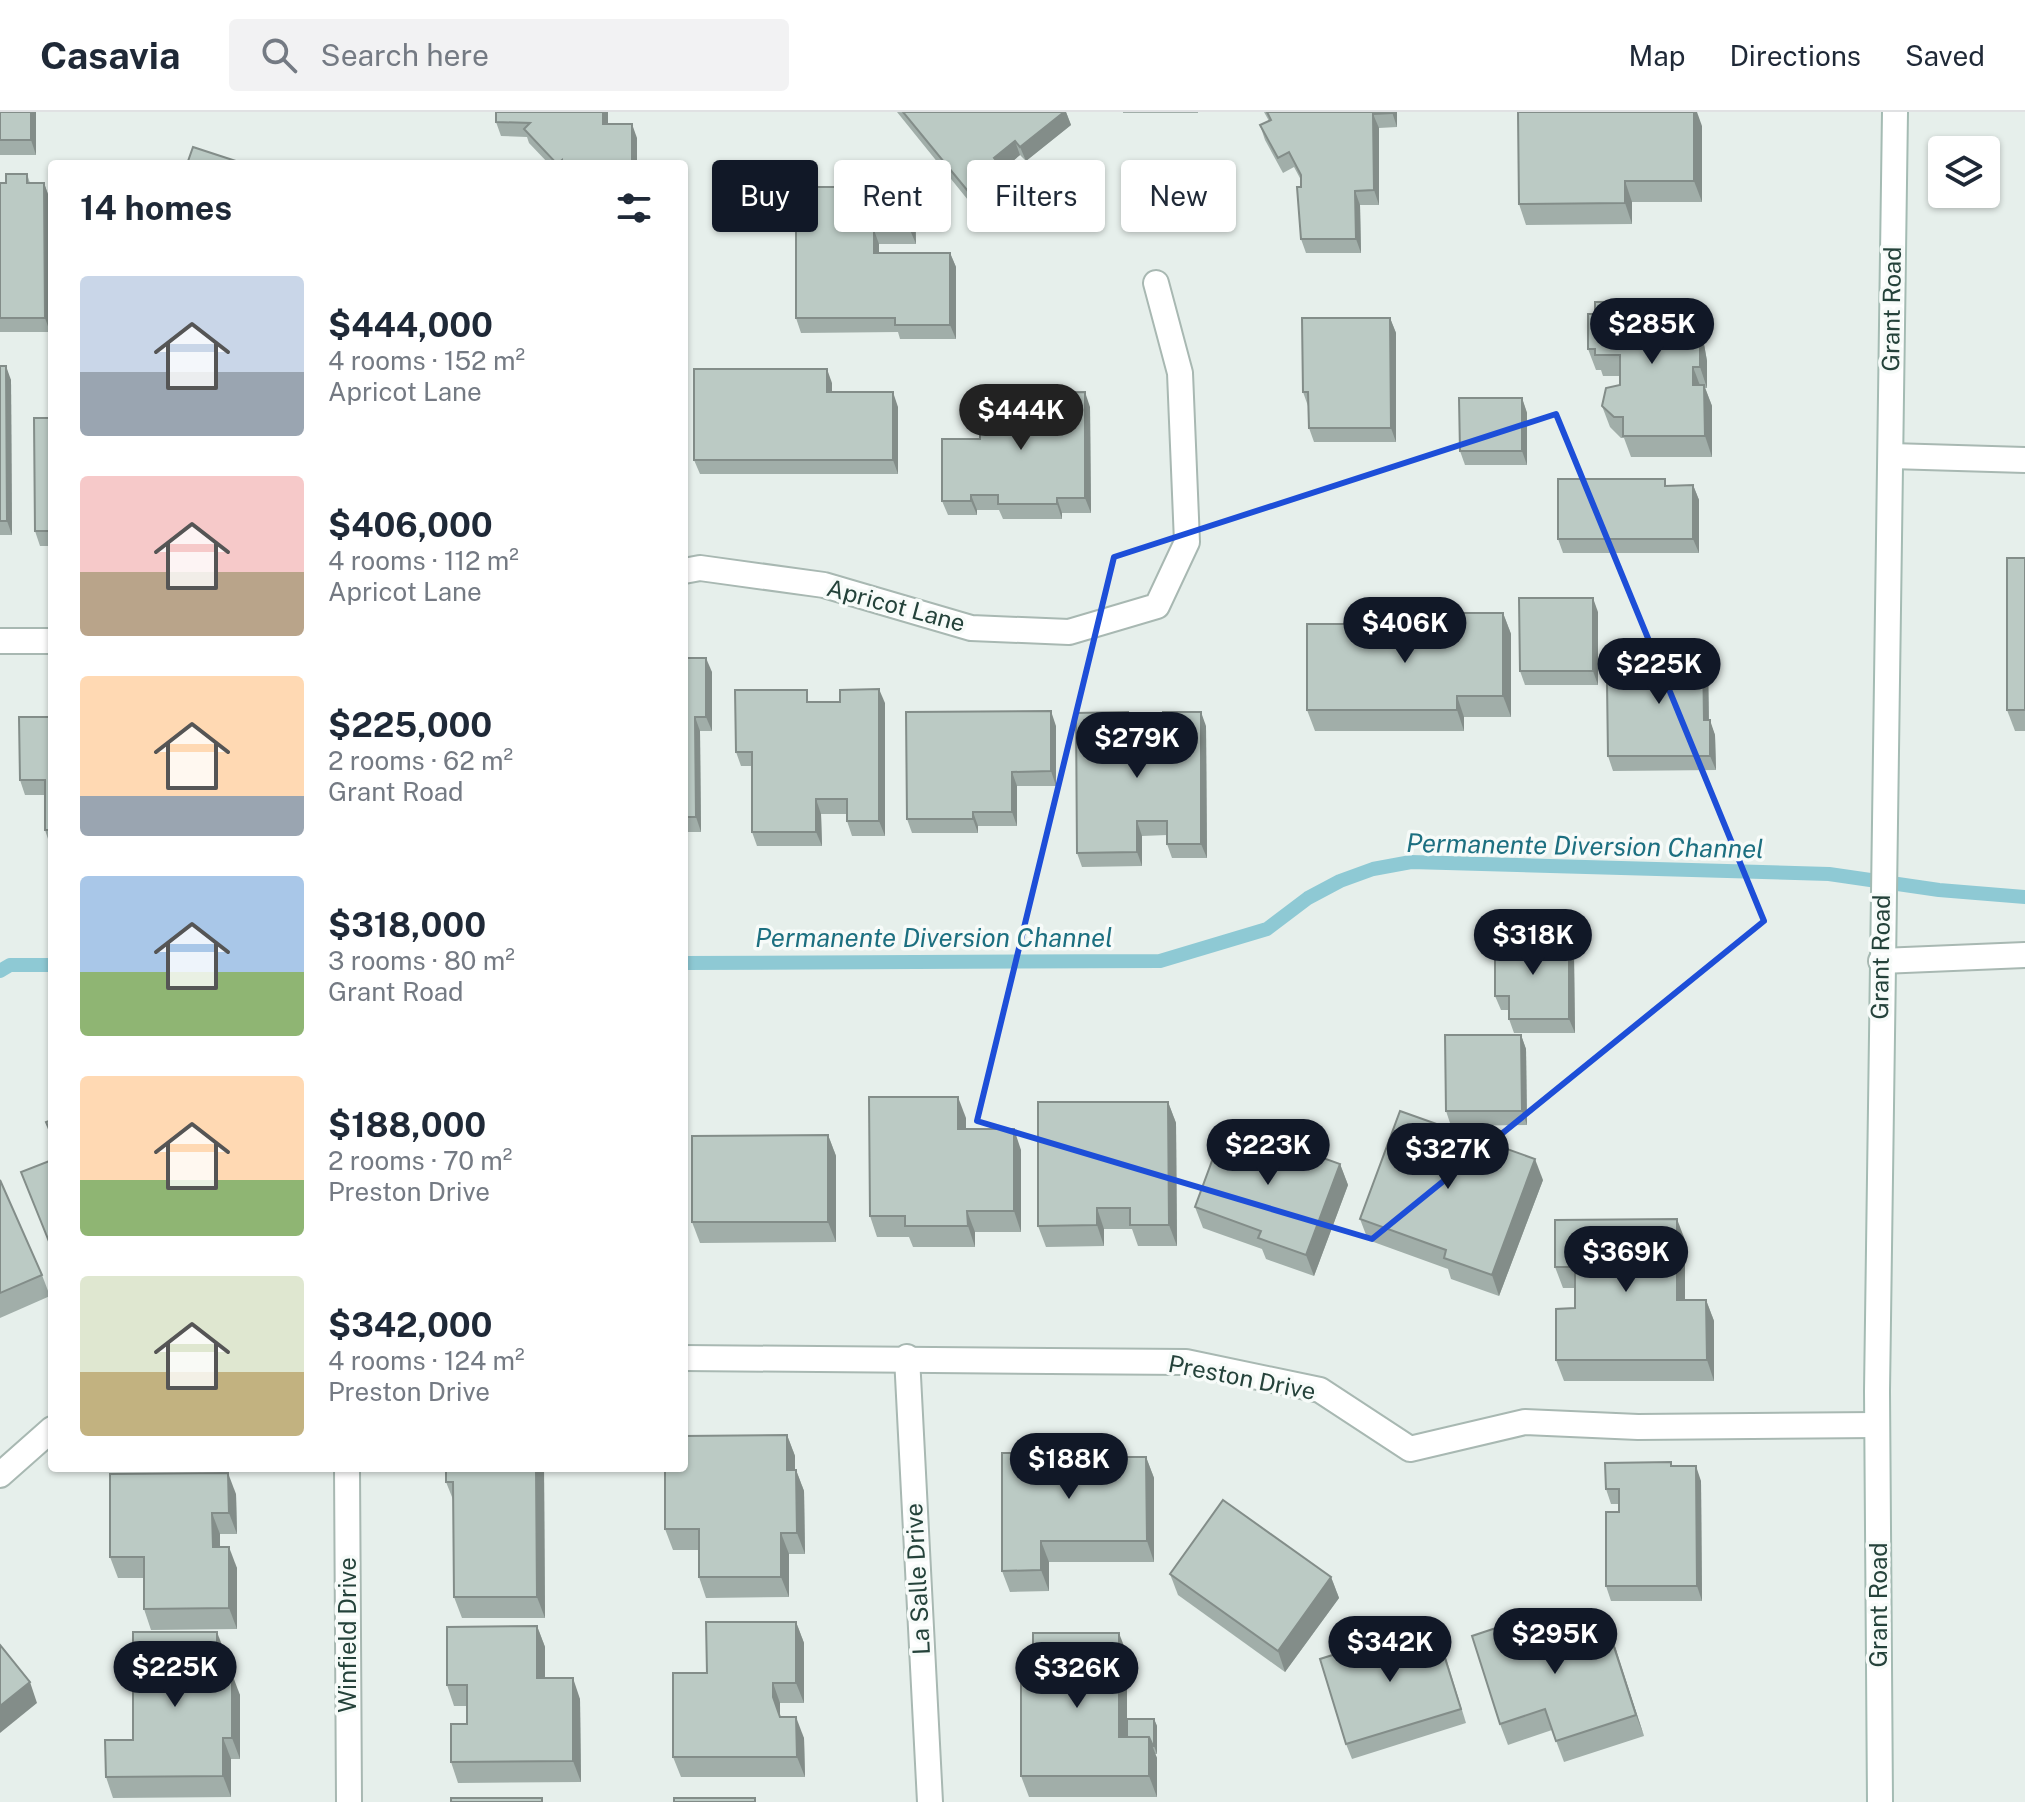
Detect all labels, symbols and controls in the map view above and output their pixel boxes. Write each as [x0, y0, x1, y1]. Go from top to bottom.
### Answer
search box [229, 19, 789, 91]
text: Casavia [40, 33, 181, 78]
icon: search [257, 33, 301, 77]
text: Search here [321, 37, 489, 73]
text: Map [1629, 39, 1685, 72]
text: Directions [1729, 39, 1861, 72]
text: Saved [1905, 39, 1985, 72]
map controls [1928, 136, 2000, 208]
button: layers [1928, 136, 2000, 208]
chip: Buy [712, 160, 818, 232]
chip: Rent [834, 160, 951, 232]
chip: Filters [967, 160, 1105, 232]
chip: New [1121, 160, 1236, 232]
icon: filters [612, 186, 656, 230]
text: 14 homes [80, 188, 232, 228]
street label: Grant Road [1876, 246, 1906, 372]
pin: $285K [1596, 298, 1708, 366]
text: $444,000 [328, 305, 493, 345]
icon: home [144, 308, 240, 404]
text: $285K [1608, 308, 1696, 339]
text: 4 rooms · 152 m² [328, 345, 525, 376]
text: Apricot Lane [328, 376, 482, 407]
pin: $444K [965, 384, 1077, 452]
text: $444K [977, 394, 1065, 425]
text: $406,000 [328, 505, 493, 545]
icon: home [144, 508, 240, 604]
text: 4 rooms · 112 m² [328, 545, 519, 576]
street label: Apricot Lane [824, 573, 968, 637]
text: Apricot Lane [328, 576, 482, 607]
pin: $406K [1349, 597, 1461, 665]
text: $406K [1361, 607, 1449, 638]
pin: $225K [1603, 638, 1715, 706]
text: $225K [1616, 648, 1702, 679]
text: $225,000 [328, 705, 492, 745]
icon: home [144, 708, 240, 804]
pin: $279K [1081, 712, 1193, 780]
text: $279K [1094, 722, 1180, 753]
text: 2 rooms · 62 m² [328, 745, 513, 776]
text: Grant Road [328, 776, 464, 807]
water label: Permanente Diversion Channel [1406, 827, 1764, 864]
street label: Grant Road [1865, 894, 1895, 1020]
text: $318,000 [328, 905, 486, 945]
icon: home [144, 908, 240, 1004]
pin: $318K [1477, 909, 1589, 977]
text: $318K [1492, 919, 1574, 950]
water label: Permanente Diversion Channel [755, 922, 1113, 953]
text: 3 rooms · 80 m² [328, 945, 515, 976]
text: Grant Road [328, 976, 464, 1007]
text: $188,000 [328, 1105, 486, 1145]
icon: home [144, 1108, 240, 1204]
pin: $223K [1212, 1119, 1324, 1187]
pin: $327K [1392, 1123, 1504, 1191]
text: $223K [1225, 1129, 1311, 1160]
text: $327K [1405, 1133, 1491, 1164]
text: 2 rooms · 70 m² [328, 1145, 512, 1176]
text: Preston Drive [328, 1176, 490, 1207]
pin: $369K [1570, 1226, 1682, 1294]
text: $369K [1582, 1236, 1670, 1267]
text: $342,000 [328, 1305, 492, 1345]
icon: home [144, 1308, 240, 1404]
text: 4 rooms · 124 m² [328, 1345, 525, 1376]
street label: Preston Drive [1166, 1349, 1318, 1405]
text: Preston Drive [328, 1376, 490, 1407]
pin: $188K [1013, 1433, 1125, 1501]
text: $188K [1028, 1443, 1110, 1474]
street label: La Salle Drive [899, 1502, 935, 1656]
street label: Grant Road [1864, 1542, 1892, 1668]
street label: Winfield Drive [333, 1557, 361, 1713]
pin: $295K [1499, 1608, 1611, 1676]
pin: $342K [1334, 1616, 1446, 1684]
text: $295K [1511, 1618, 1599, 1649]
text: $342K [1346, 1626, 1434, 1657]
pin: $225K [119, 1641, 231, 1709]
pin: $326K [1021, 1642, 1133, 1710]
text: $225K [132, 1651, 218, 1682]
text: $326K [1033, 1652, 1121, 1683]

